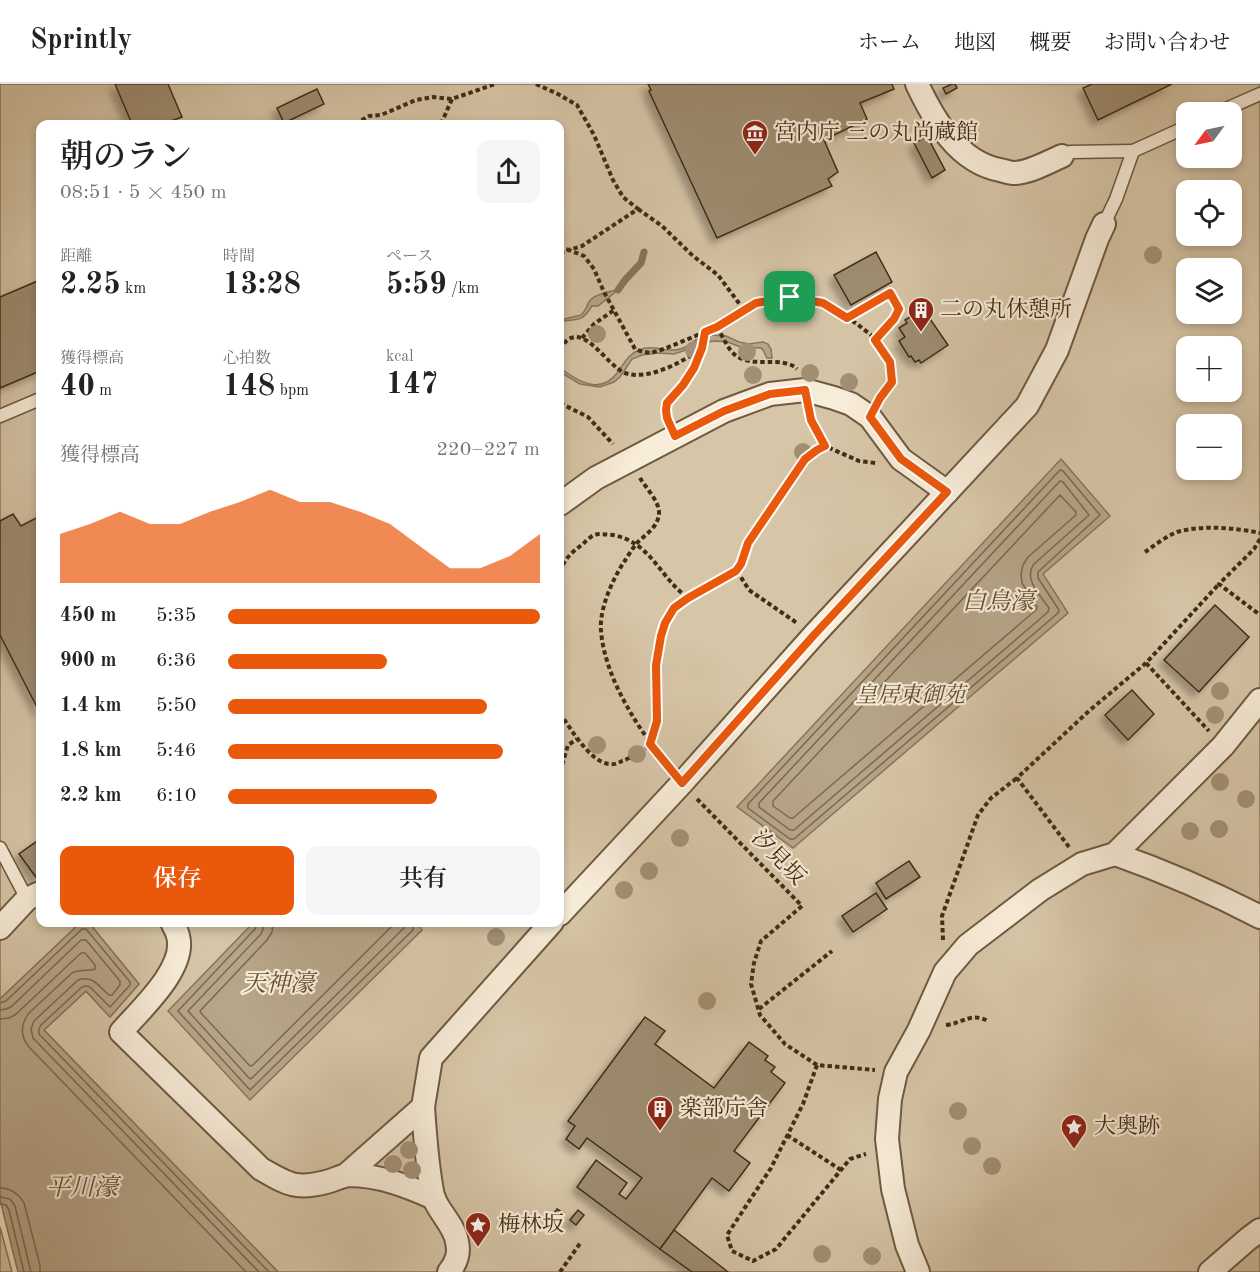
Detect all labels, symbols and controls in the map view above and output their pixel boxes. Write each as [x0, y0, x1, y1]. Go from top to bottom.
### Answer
text: Sprintly [30, 27, 132, 55]
text: ホーム [858, 33, 921, 54]
text: 地図 [954, 33, 996, 54]
text: 概要 [1029, 33, 1071, 54]
text: お問い合わせ [1104, 33, 1230, 54]
north arrow [1176, 102, 1242, 168]
map controls [1176, 102, 1242, 480]
museum icon: 宮内庁 三の丸尚蔵館 [740, 118, 770, 156]
place label: 宮内庁 三の丸尚蔵館 [774, 120, 978, 144]
button: share [477, 140, 540, 203]
text: 朝のラン [60, 142, 192, 175]
button: locate [1176, 180, 1242, 246]
text: 08:51 · 5 × 450 m [60, 183, 227, 203]
text: 距離 [60, 249, 92, 265]
text: 時間 [223, 249, 255, 265]
text: ペース [386, 249, 433, 265]
button: layers [1176, 258, 1242, 324]
text: 2.25 [60, 270, 121, 300]
text: 13:28 [223, 270, 301, 300]
text: 5:59 [386, 270, 447, 300]
pin [764, 271, 815, 322]
icon: arrive [773, 280, 806, 313]
text: km [121, 281, 146, 297]
text: /km [447, 281, 479, 297]
building icon: 二の丸休憩所 [906, 295, 936, 333]
place label: 二の丸休憩所 [940, 297, 1072, 321]
button: + [1176, 336, 1242, 402]
text: kcal [386, 349, 414, 365]
text: 獲得標高 [60, 351, 124, 367]
text: 心拍数 [223, 351, 271, 367]
text: 147 [386, 370, 438, 400]
text: 40 [60, 372, 95, 402]
text: 148 [223, 372, 275, 402]
text: m [95, 383, 112, 399]
text: bpm [275, 383, 309, 399]
button: − [1176, 414, 1242, 480]
text: 220–227 m [437, 440, 540, 460]
text: 獲得標高 [60, 446, 140, 466]
water label: 白鳥濠 [962, 588, 1038, 615]
text: 450 m [60, 606, 116, 626]
text: 5:35 [156, 606, 196, 626]
text: 900 m [60, 651, 116, 671]
text: 6:36 [156, 651, 196, 671]
park label: 皇居東御苑 [855, 683, 968, 707]
text: 1.4 km [60, 696, 122, 716]
text: 5:50 [156, 696, 196, 716]
text: 1.8 km [60, 741, 122, 761]
text: 5:46 [156, 741, 196, 761]
text: 2.2 km [60, 786, 122, 806]
text: 6:10 [156, 786, 196, 806]
street label: 汐見坂 [747, 825, 810, 889]
button: 保存 [60, 846, 294, 915]
button: 共有 [306, 846, 540, 915]
water label: 天神濠 [242, 970, 318, 997]
building icon: 楽部庁舎 [645, 1094, 675, 1132]
place label: 楽部庁舎 [680, 1096, 768, 1120]
place icon: 大奥跡 [1059, 1112, 1089, 1150]
place label: 大奥跡 [1094, 1114, 1160, 1138]
water label: 平川濠 [46, 1174, 122, 1201]
place icon: 梅林坂 [463, 1210, 493, 1248]
place label: 梅林坂 [498, 1212, 564, 1236]

